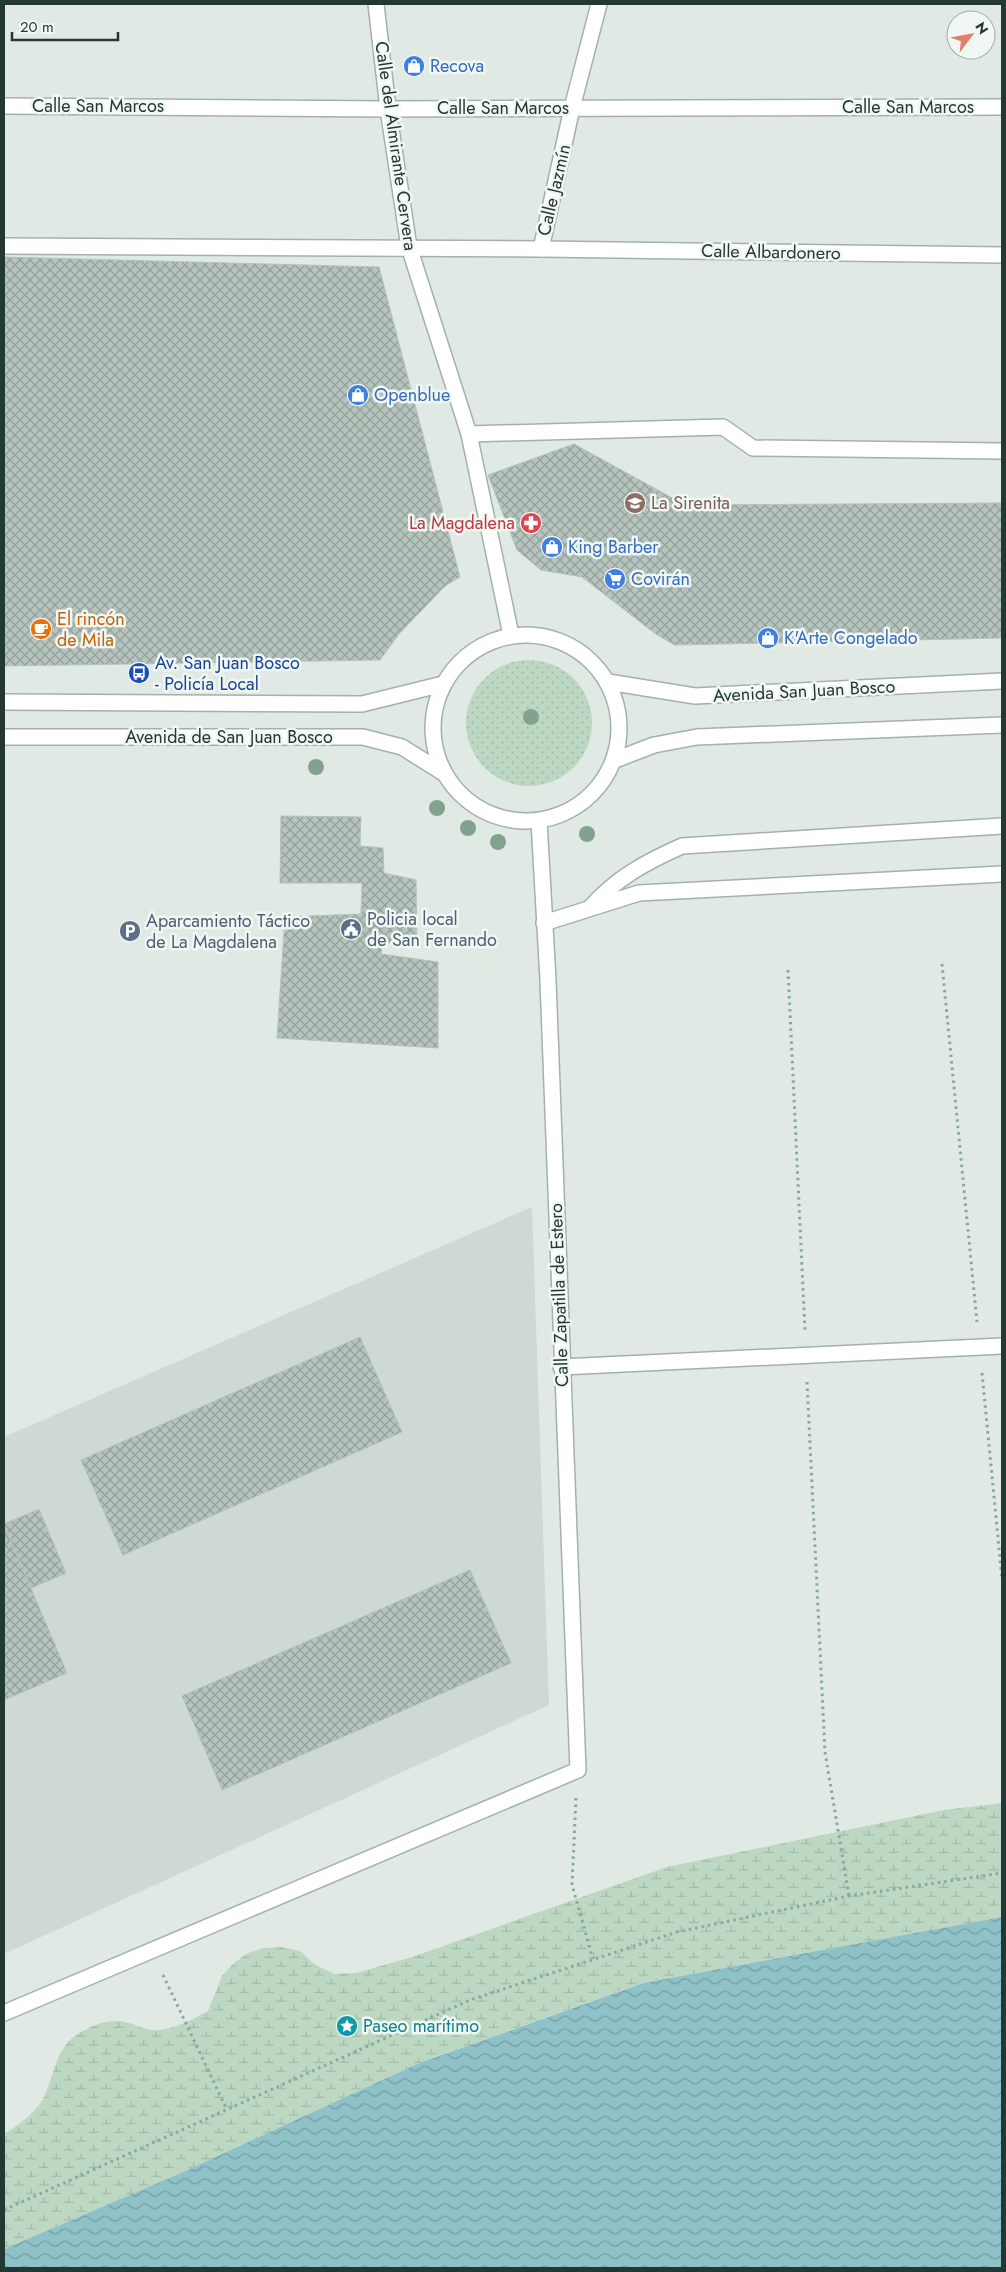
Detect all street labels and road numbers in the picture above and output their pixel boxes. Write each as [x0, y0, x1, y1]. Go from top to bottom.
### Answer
street label: Calle del Almirante Cervera [368, 40, 424, 252]
street label: Calle San Marcos [32, 93, 164, 119]
street label: Calle San Marcos [842, 94, 974, 120]
street label: Calle San Marcos [437, 95, 569, 121]
street label: Calle Jazmín [531, 142, 577, 238]
street label: Calle Albardonero [701, 238, 841, 266]
street label: Avenida San Juan Bosco [712, 673, 896, 709]
street label: Avenida de San Juan Bosco [125, 724, 333, 750]
street label: Calle Zapatilla de Estero [543, 1202, 575, 1387]

